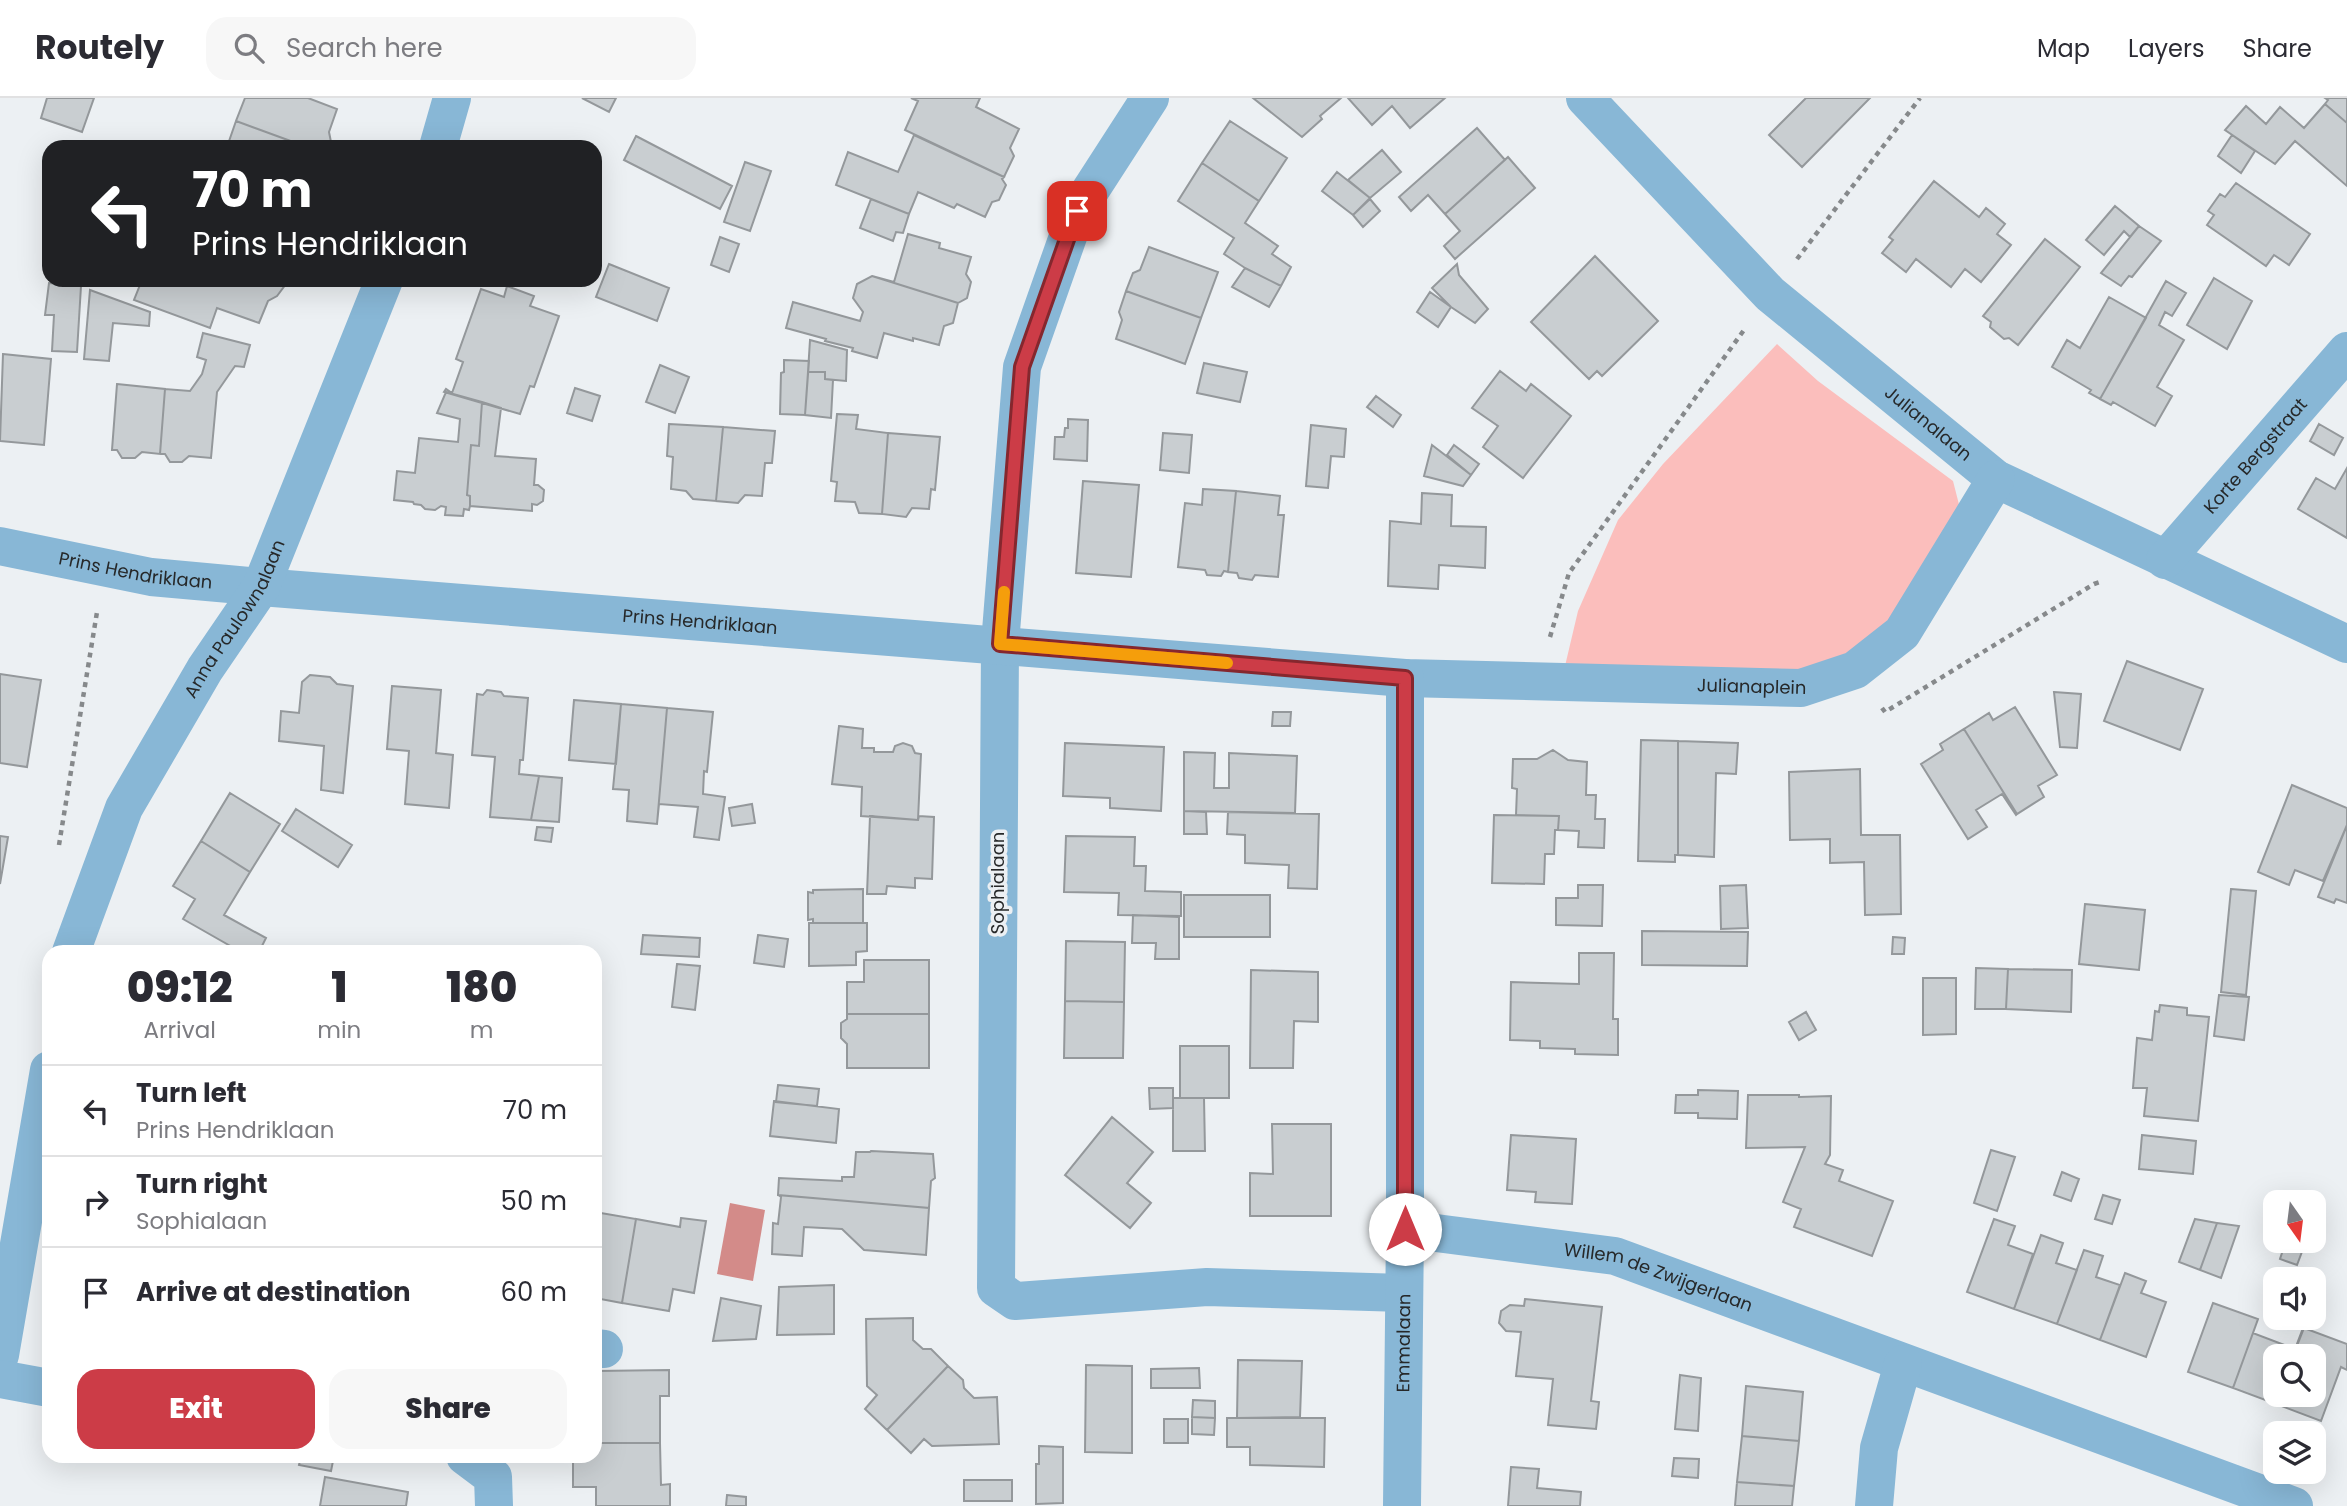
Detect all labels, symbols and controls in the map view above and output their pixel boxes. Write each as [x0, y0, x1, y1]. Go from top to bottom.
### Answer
search box [206, 17, 696, 80]
text: Routely [35, 24, 164, 71]
icon: search [230, 29, 268, 67]
text: Search here [286, 30, 443, 66]
text: Map [2037, 32, 2090, 65]
text: Layers [2128, 32, 2204, 65]
text: Share [2242, 32, 2312, 65]
text: 70 m [192, 156, 312, 224]
icon: left [77, 168, 168, 259]
pin [1047, 181, 1107, 241]
icon: arrive [1058, 192, 1096, 230]
text: Prins Hendriklaan [192, 221, 468, 266]
street label: Julianalaan [1880, 380, 1978, 466]
street label: Korte Bergstraat [2198, 392, 2313, 519]
street label: Anna Paulownalaan [178, 536, 291, 703]
street label: Prins Hendriklaan [57, 545, 213, 595]
street label: Prins Hendriklaan [622, 603, 779, 640]
street label: Julianaplein [1697, 672, 1807, 700]
street label: Sophialaan [985, 832, 1010, 934]
text: 09:12 [127, 958, 233, 1017]
text: 1 [331, 958, 347, 1017]
text: 180 [446, 958, 517, 1017]
text: Arrival [143, 1014, 216, 1046]
text: min [317, 1014, 361, 1046]
text: m [470, 1014, 494, 1046]
text: Turn left [136, 1075, 247, 1111]
icon: left [77, 1092, 115, 1130]
text: 70 m [503, 1092, 567, 1128]
text: Prins Hendriklaan [136, 1114, 334, 1146]
text: Turn right [136, 1166, 268, 1202]
icon: right [77, 1183, 115, 1221]
text: 50 m [501, 1183, 567, 1219]
north arrow [2263, 1190, 2326, 1253]
map controls [2263, 1190, 2326, 1484]
position arrow [1368, 1192, 1442, 1266]
text: Sophialaan [136, 1205, 267, 1237]
street label: Willem de Zwijgerlaan [1562, 1237, 1756, 1318]
button: sound [2263, 1267, 2326, 1330]
icon: arrive [77, 1274, 115, 1312]
text: Arrive at destination [136, 1274, 411, 1310]
text: 60 m [500, 1274, 567, 1310]
street label: Emmalaan [1390, 1293, 1416, 1393]
button: search [2263, 1344, 2326, 1407]
button: Exit [77, 1369, 315, 1449]
button: Share [329, 1369, 567, 1449]
button: layers [2263, 1421, 2326, 1484]

